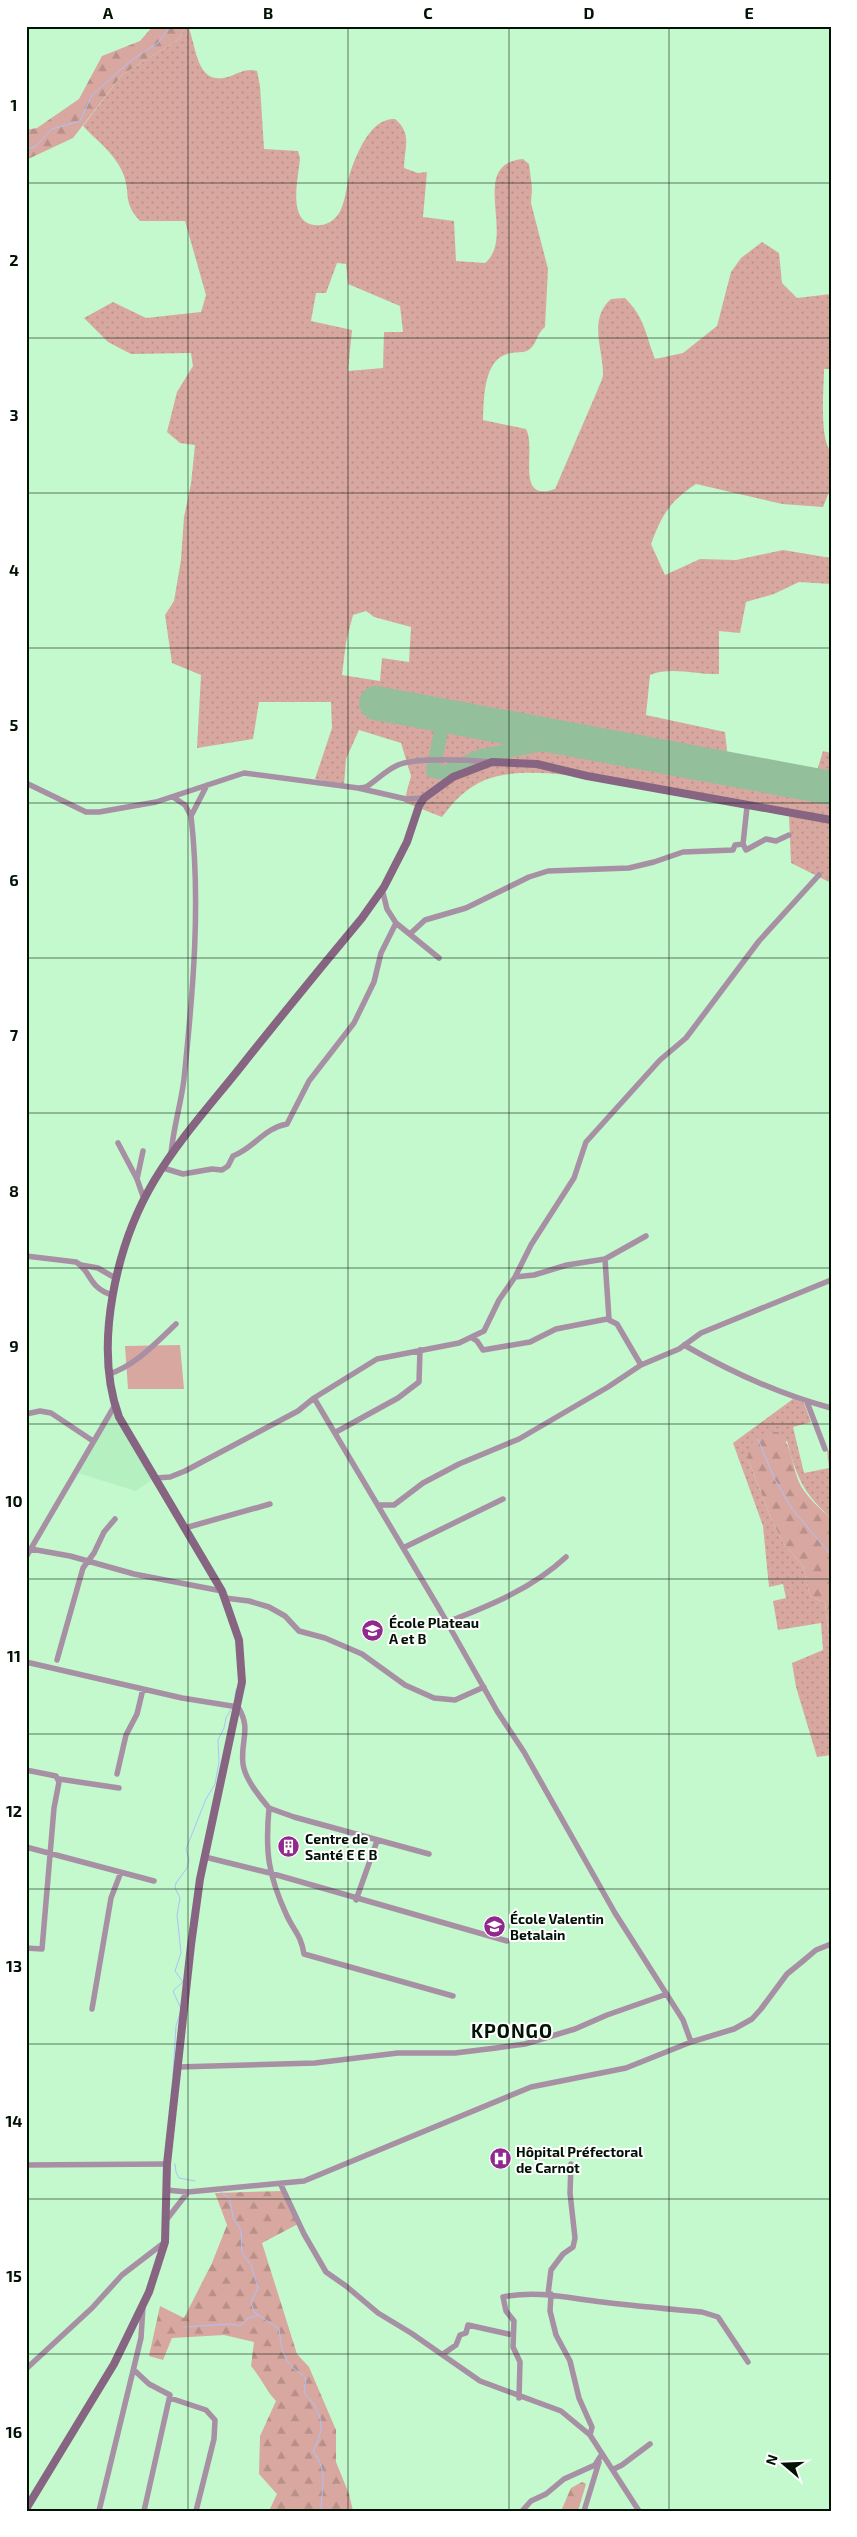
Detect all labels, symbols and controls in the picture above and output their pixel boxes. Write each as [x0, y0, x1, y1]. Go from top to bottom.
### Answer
text: A [103, 3, 114, 22]
text: B [263, 3, 273, 22]
text: C [423, 3, 433, 22]
text: D [584, 3, 595, 22]
text: E [744, 3, 754, 22]
text: 1 [11, 95, 17, 114]
text: 2 [9, 250, 19, 269]
text: 3 [9, 405, 19, 424]
text: 4 [9, 560, 19, 579]
text: 5 [10, 715, 19, 734]
text: 6 [9, 870, 19, 889]
text: 7 [10, 1025, 19, 1044]
text: 8 [9, 1181, 19, 1200]
text: 9 [9, 1336, 19, 1355]
text: 10 [5, 1491, 23, 1510]
place label: École Plateau A et B [389, 1614, 479, 1647]
school or university icon: École Plateau A et B [361, 1618, 385, 1642]
text: 11 [7, 1646, 21, 1665]
text: 12 [6, 1801, 22, 1820]
place label: Centre de Santé E E B [305, 1830, 377, 1863]
building icon: Centre de Santé E E B [277, 1834, 301, 1858]
place label: École Valentin Betalain [510, 1910, 604, 1943]
school or university icon: École Valentin Betalain [482, 1914, 506, 1938]
text: 13 [6, 1956, 22, 1975]
district label: KPONGO [471, 2019, 553, 2042]
text: 14 [5, 2111, 23, 2130]
place label: Hôpital Préfectoral de Carnot [516, 2143, 643, 2176]
hospital icon: Hôpital Préfectoral de Carnot [488, 2147, 512, 2171]
text: 15 [6, 2266, 22, 2285]
text: 16 [6, 2422, 22, 2441]
north arrow [760, 2440, 810, 2490]
text: N [762, 2452, 781, 2467]

